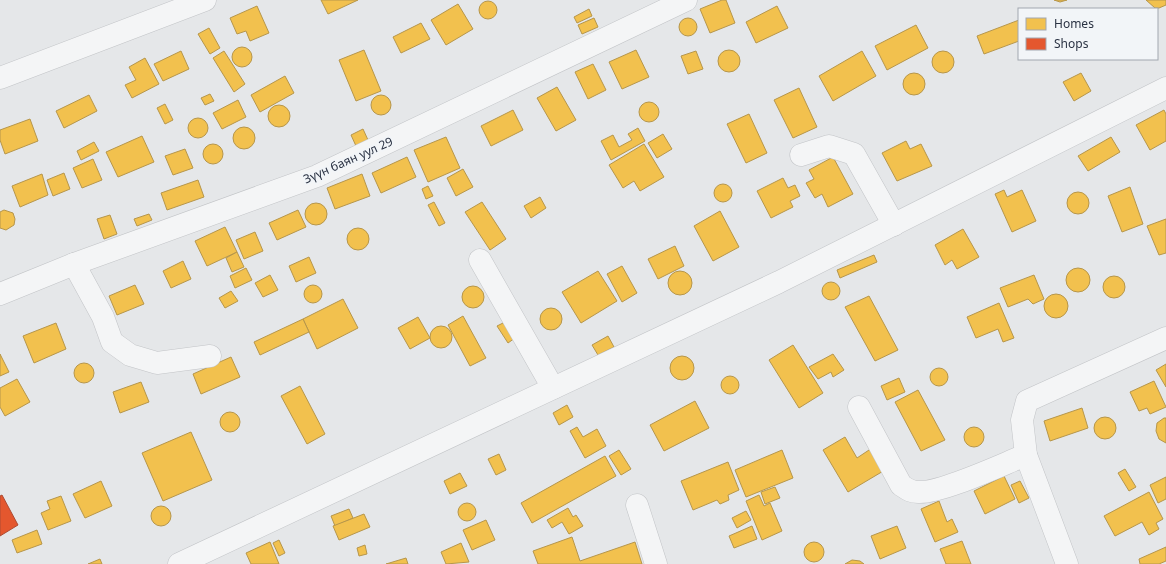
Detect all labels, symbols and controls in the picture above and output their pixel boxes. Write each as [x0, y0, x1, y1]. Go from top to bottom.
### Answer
legend [1018, 8, 1158, 60]
text: Homes [1054, 15, 1094, 32]
text: Shops [1054, 35, 1089, 52]
street label: Зүүн баян уул 29 [301, 133, 396, 187]

